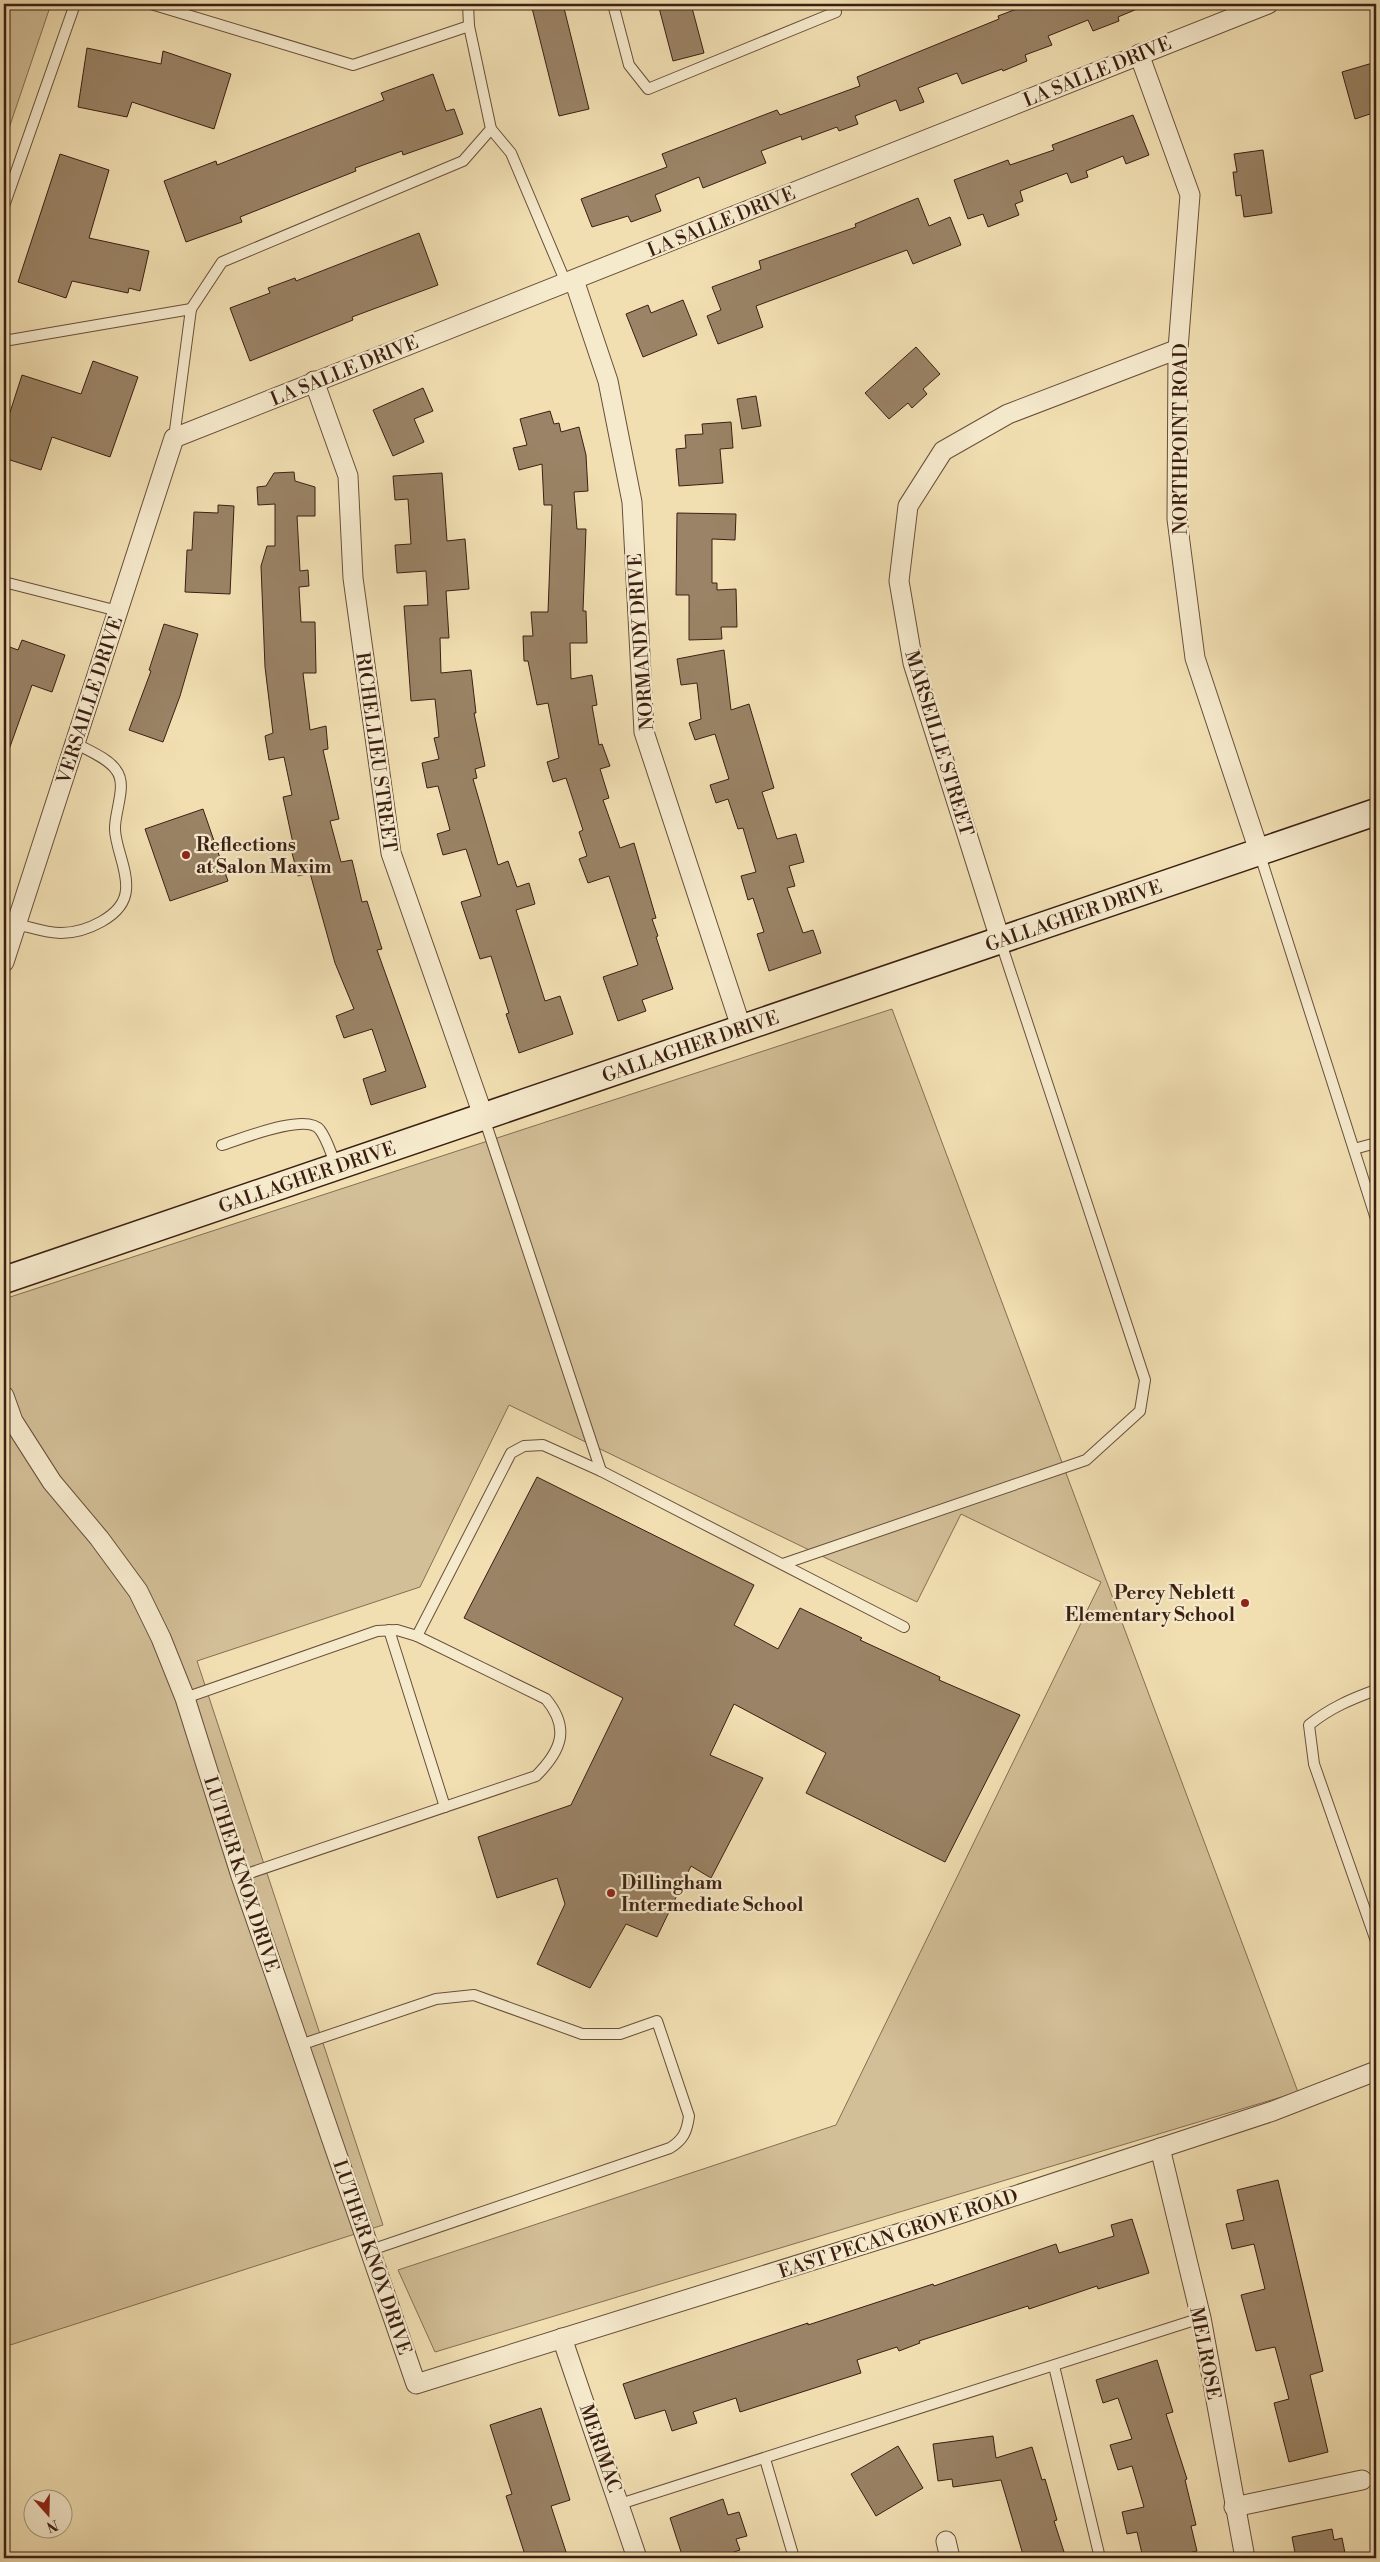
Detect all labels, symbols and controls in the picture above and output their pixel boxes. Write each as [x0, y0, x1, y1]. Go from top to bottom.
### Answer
street label: LA SALLE DRIVE [1020, 31, 1175, 113]
street label: LA SALLE DRIVE [644, 181, 799, 263]
street label: LA SALLE DRIVE [267, 330, 422, 412]
street label: NORTHPOINT ROAD [1169, 343, 1193, 535]
street label: NORMANDY DRIVE [623, 553, 659, 731]
street label: VERSAILLE DRIVE [51, 614, 128, 788]
street label: MARSEILLE STREET [899, 647, 979, 839]
street label: RICHELLIEU STREET [350, 651, 402, 854]
place label: Reflections at Salon Maxim [196, 833, 332, 879]
marker: Reflections at Salon Maxim [180, 849, 192, 861]
street label: GALLAGHER DRIVE [982, 875, 1165, 957]
street label: GALLAGHER DRIVE [599, 1006, 782, 1088]
street label: GALLAGHER DRIVE [216, 1136, 399, 1219]
place label: Percy Neblett Elementary School [1065, 1581, 1235, 1627]
marker: Percy Neblett Elementary School [1239, 1597, 1251, 1609]
street label: LUTHER KNOX DRIVE [198, 1773, 284, 1975]
place label: Dillingham Intermediate School [621, 1871, 804, 1917]
marker: Dillingham Intermediate School [605, 1887, 617, 1899]
street label: LUTHER KNOX DRIVE [327, 2157, 417, 2358]
street label: EAST PECAN GROVE ROAD [775, 2184, 1021, 2284]
street label: MELROSE [1184, 2305, 1226, 2402]
street label: MERIMAC [574, 2401, 626, 2496]
north arrow [22, 2490, 72, 2540]
text: N [44, 2515, 60, 2536]

